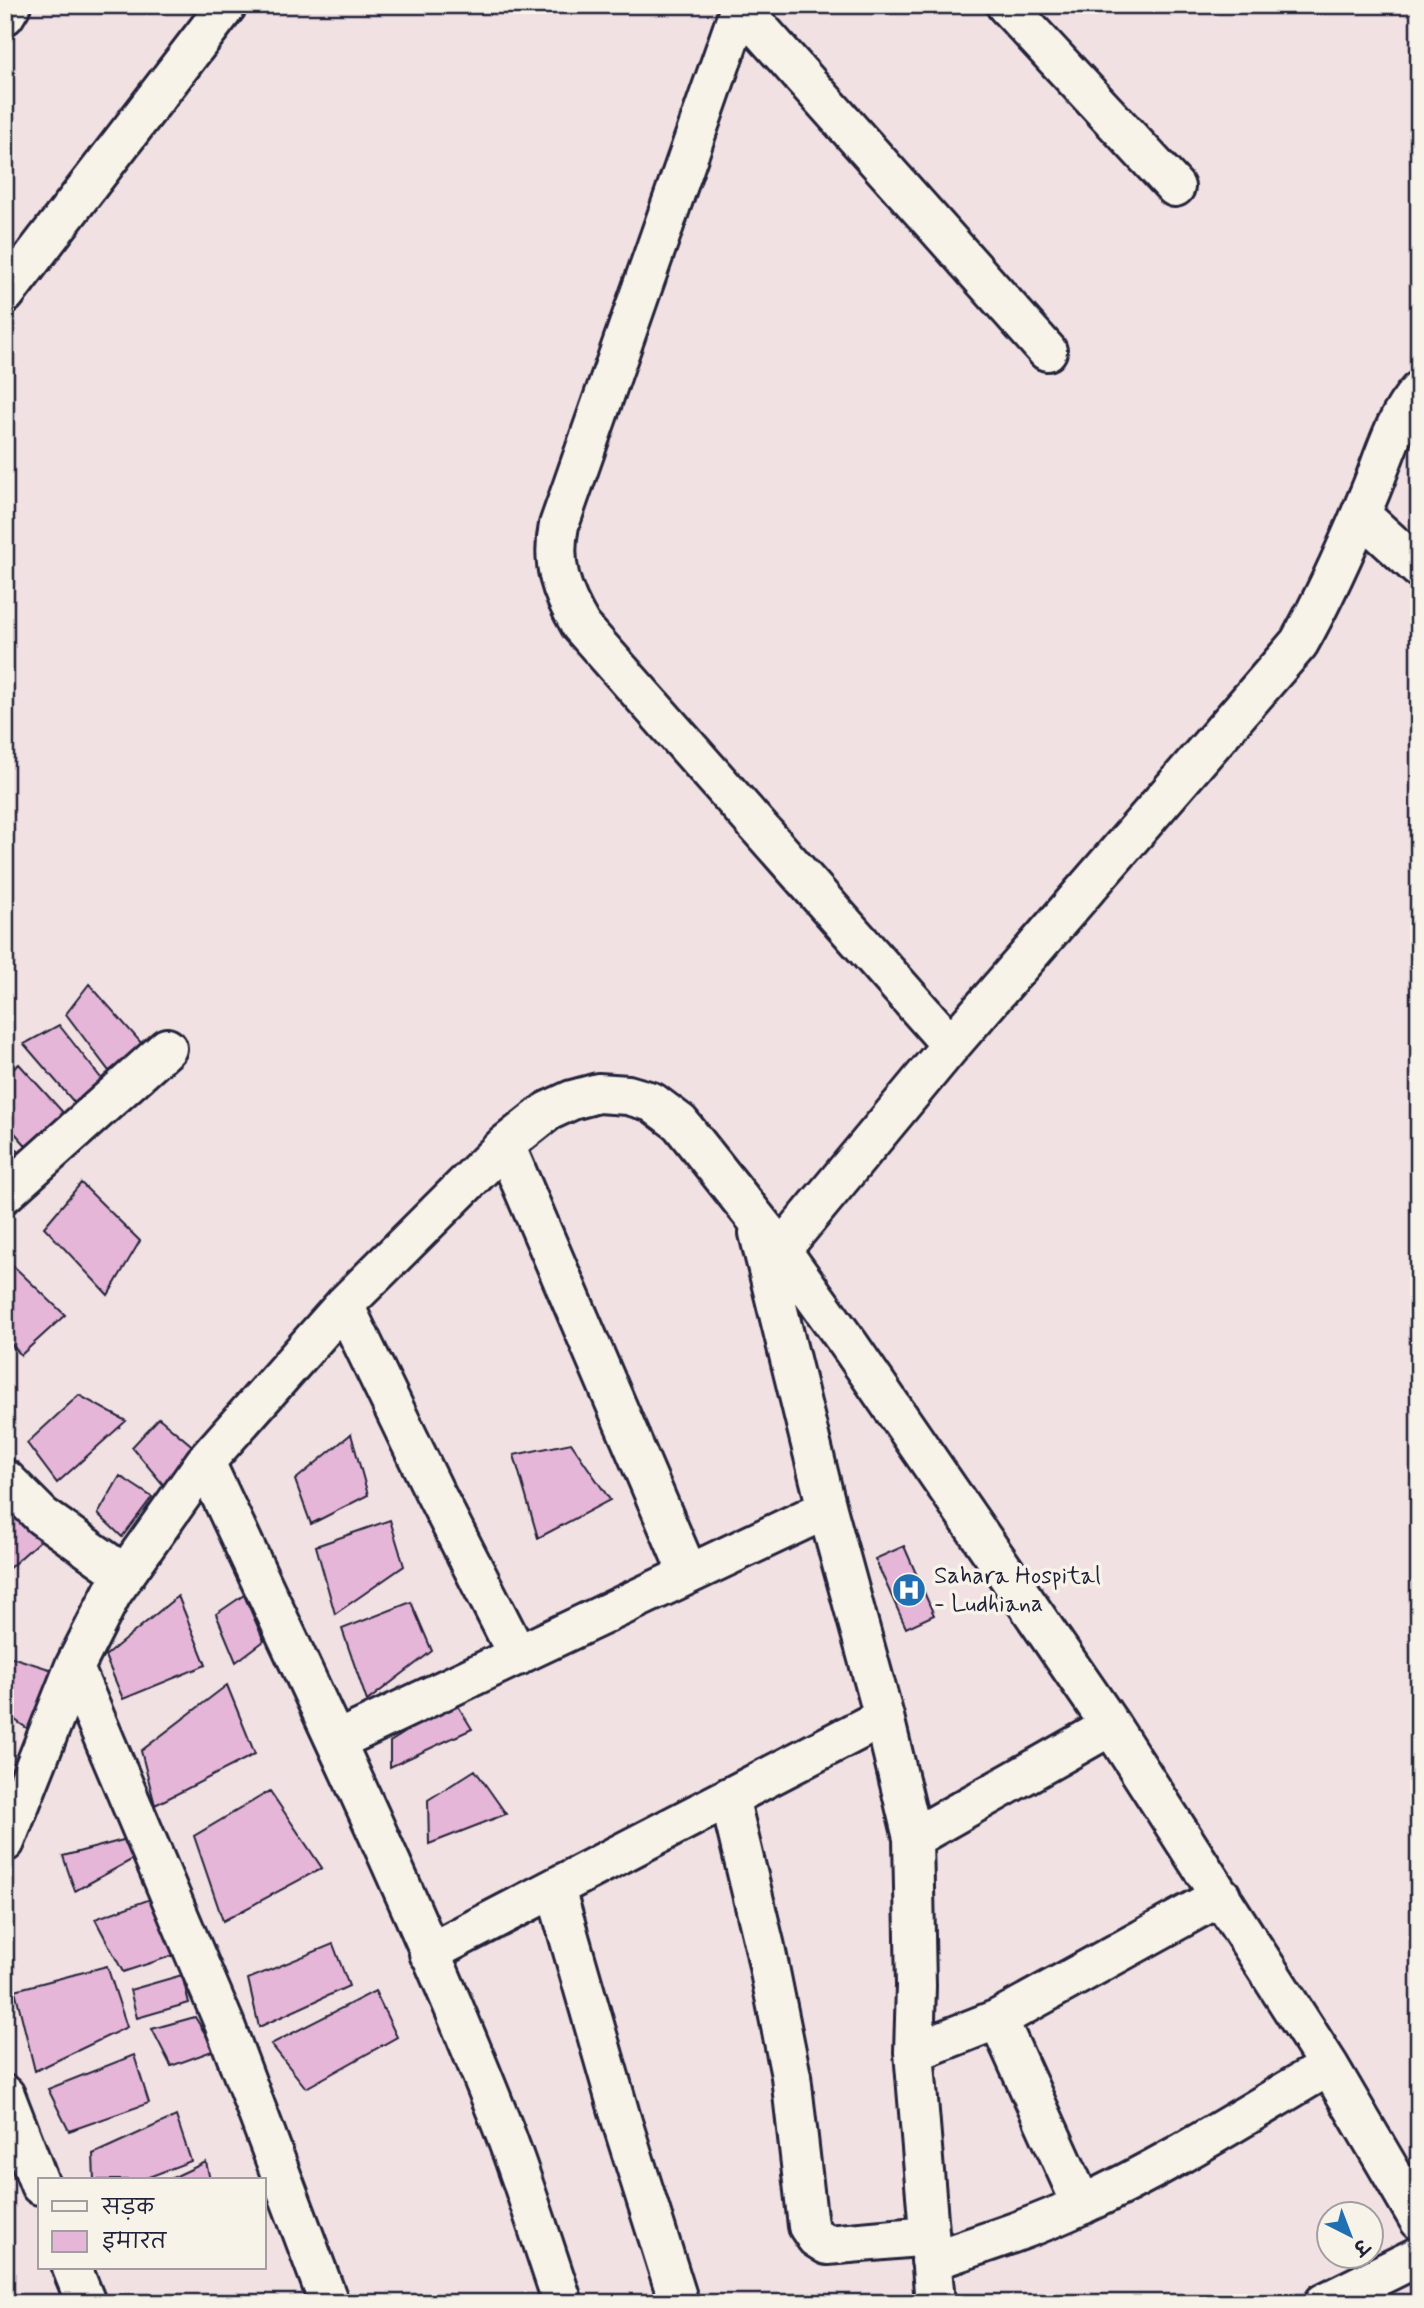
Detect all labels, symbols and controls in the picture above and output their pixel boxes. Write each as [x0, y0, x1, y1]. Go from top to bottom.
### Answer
place label: Sahara Hospital - Ludhiana [934, 1561, 1101, 1620]
hospital icon: Sahara Hospital - Ludhiana [890, 1571, 928, 1609]
legend [38, 2178, 266, 2270]
text: सड़क [101, 2194, 155, 2222]
north arrow [1316, 2200, 1386, 2270]
text: इमारत [102, 2228, 168, 2256]
text: उ [1346, 2232, 1375, 2262]

